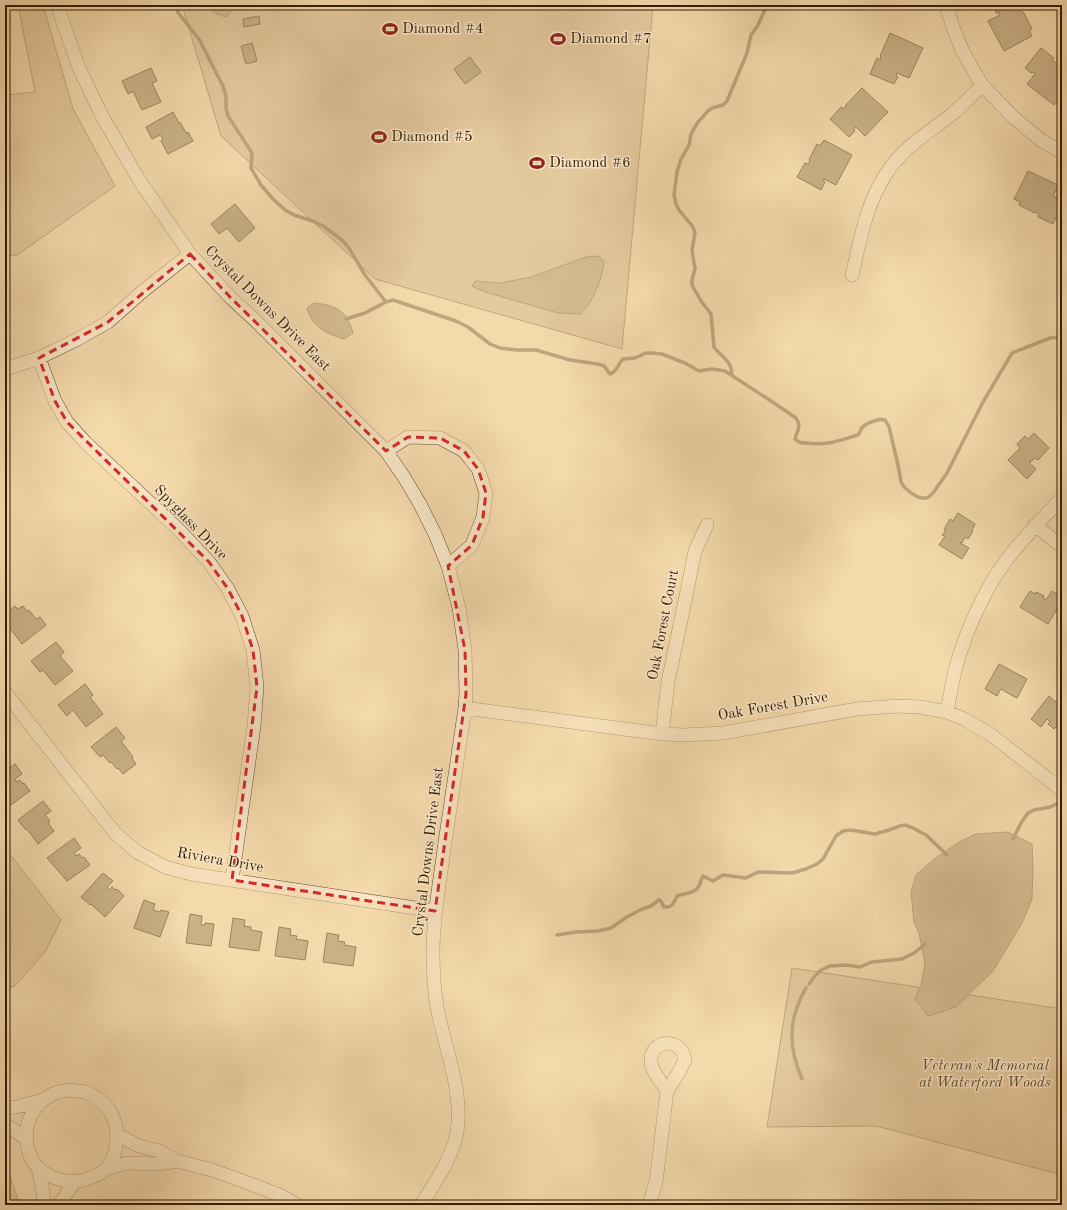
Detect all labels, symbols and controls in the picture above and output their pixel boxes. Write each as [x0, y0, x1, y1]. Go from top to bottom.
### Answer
sports icon: Diamond #4 [381, 20, 399, 38]
place label: Diamond #4 [402, 22, 484, 37]
sports icon: Diamond #7 [549, 30, 567, 48]
place label: Diamond #7 [570, 32, 652, 47]
sports icon: Diamond #5 [370, 128, 388, 146]
place label: Diamond #5 [391, 130, 473, 145]
sports icon: Diamond #6 [528, 154, 546, 172]
place label: Diamond #6 [549, 156, 631, 171]
street label: Crystal Downs Drive East [201, 243, 333, 375]
street label: Spyglass Drive [151, 483, 229, 563]
street label: Oak Forest Court [646, 568, 682, 682]
street label: Oak Forest Drive [717, 690, 829, 724]
street label: Crystal Downs Drive East [411, 766, 447, 938]
street label: Riviera Drive [176, 846, 264, 876]
park label: Veteran's Memorial at Waterford Woods [919, 1059, 1051, 1091]

